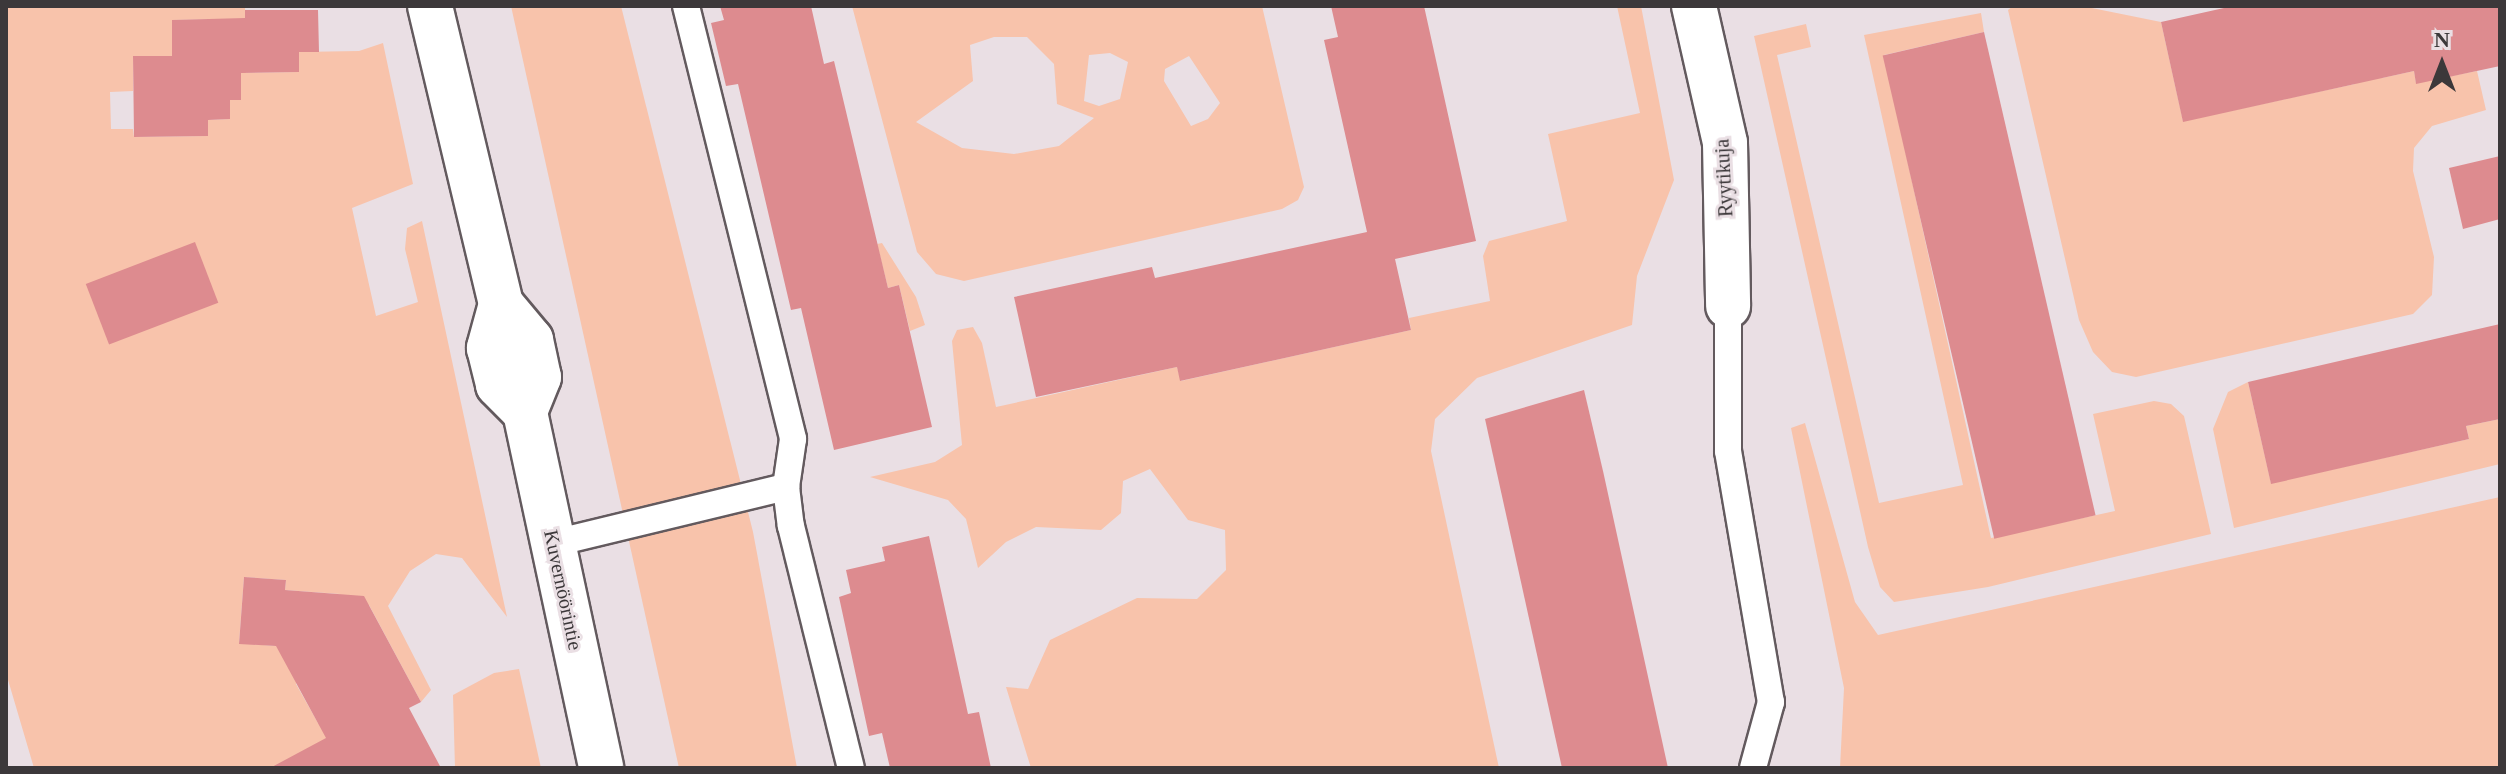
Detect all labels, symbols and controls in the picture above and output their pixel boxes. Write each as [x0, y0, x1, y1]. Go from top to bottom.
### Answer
north arrow [2402, 24, 2482, 104]
text: N [2434, 27, 2450, 52]
street label: Ryytikuja [1710, 138, 1738, 218]
street label: Kuvernöörintie [539, 528, 587, 652]

